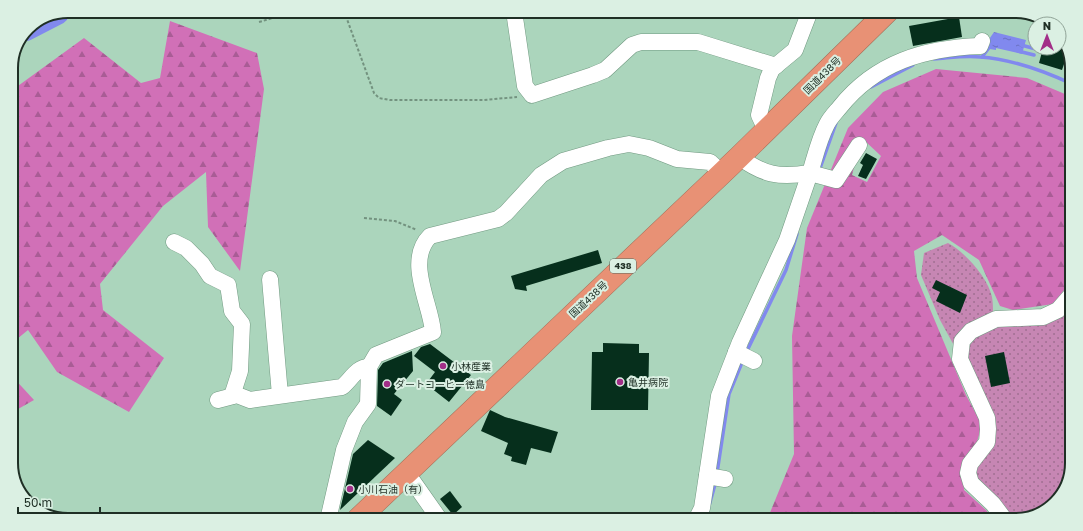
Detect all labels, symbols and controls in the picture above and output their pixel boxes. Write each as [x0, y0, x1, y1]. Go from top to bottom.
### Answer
north arrow [1027, 16, 1067, 56]
text: N [1043, 19, 1051, 32]
street label: 国道438号 [801, 54, 843, 96]
road number: 438 [610, 259, 636, 273]
street label: 国道438号 [566, 278, 610, 320]
place label: 小林産業 [451, 360, 491, 372]
marker: 小林産業 [438, 361, 448, 371]
place label: 亀井病院 [628, 376, 668, 388]
marker: 亀井病院 [615, 377, 625, 387]
place label: ダートコーヒー徳島 [395, 378, 485, 390]
marker: ダートコーヒー徳島 [382, 379, 392, 389]
place label: 小川石油（有） [358, 483, 428, 495]
marker: 小川石油（有） [345, 484, 355, 494]
scale bar [18, 489, 100, 515]
text: 50 m [24, 495, 52, 510]

